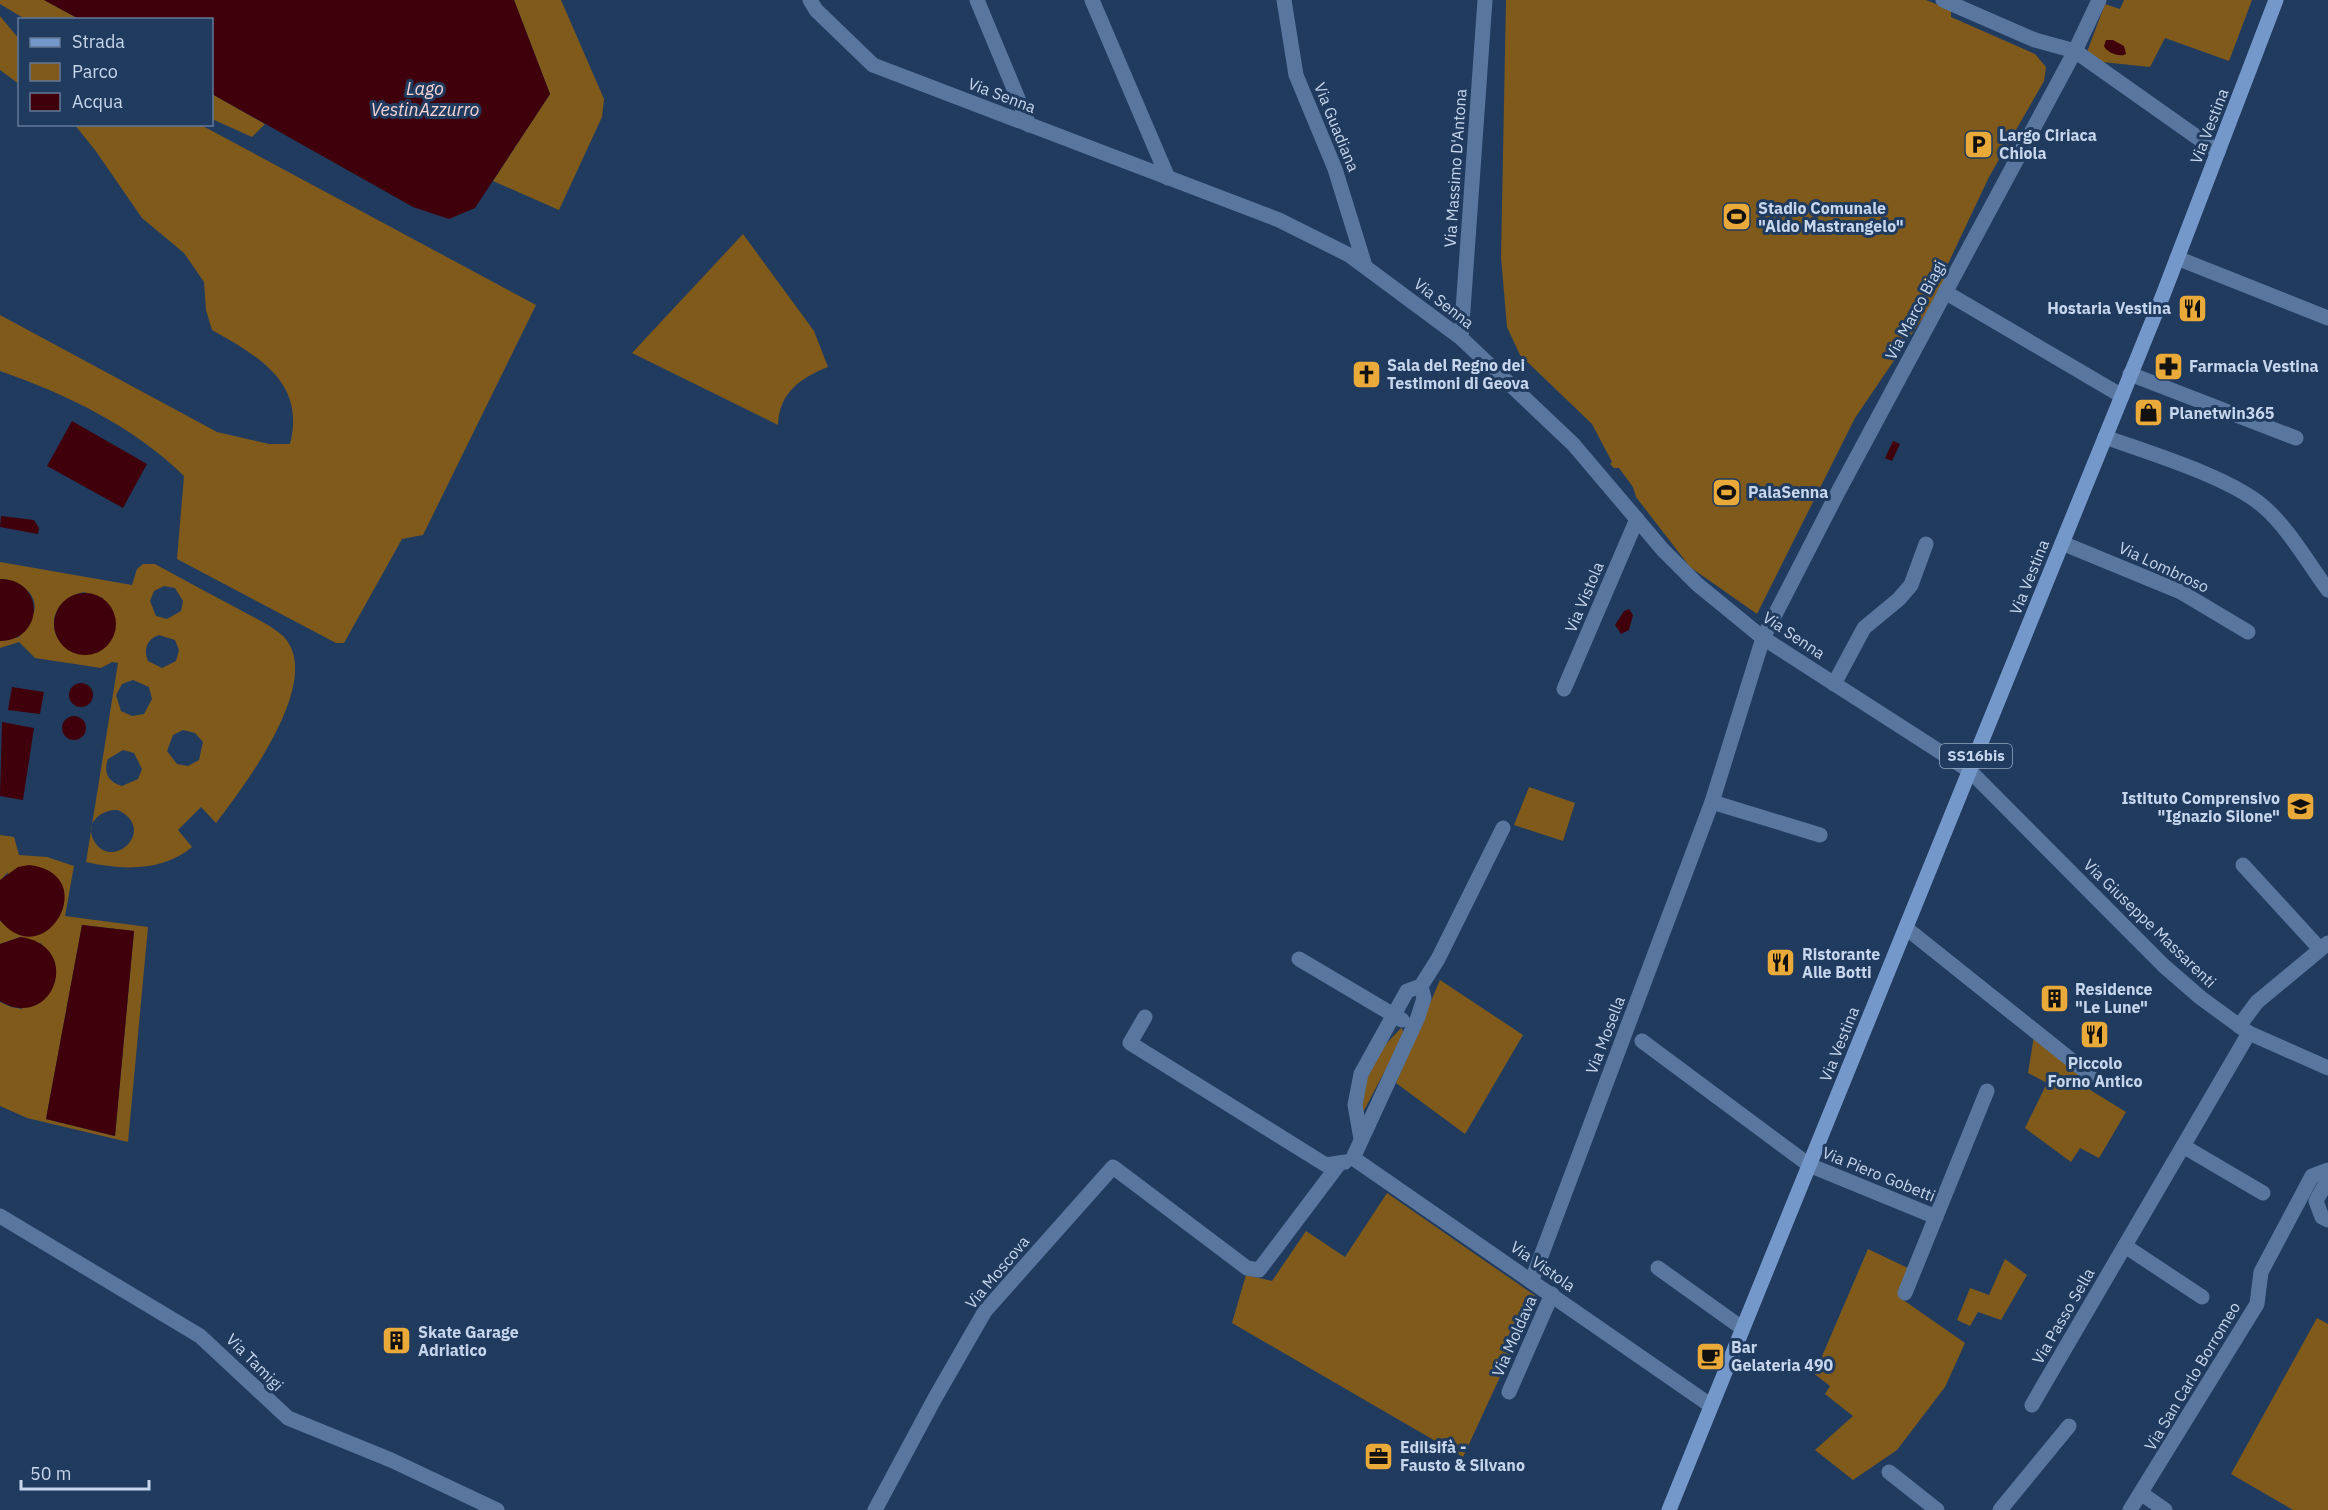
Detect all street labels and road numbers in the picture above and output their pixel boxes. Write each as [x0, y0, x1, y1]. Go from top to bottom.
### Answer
street label: Via Senna [965, 73, 1039, 117]
street label: Via Guadiana [1310, 80, 1364, 175]
street label: Via Vestina [2186, 85, 2233, 166]
street label: Via Massimo D'Antona [1439, 88, 1471, 248]
street label: Via Marco Biagi [1880, 257, 1950, 363]
street label: Via Senna [1410, 273, 1478, 333]
street label: Via Vestina [2005, 536, 2053, 617]
street label: Via Lombroso [2116, 537, 2213, 597]
street label: Via Vistola [1560, 558, 1608, 635]
street label: Via Senna [1759, 607, 1829, 663]
road number: SS16bis [1940, 744, 2012, 768]
street label: Via Giuseppe Massarenti [2079, 854, 2221, 992]
street label: Via Mosella [1581, 993, 1629, 1077]
street label: Via Vestina [1815, 1003, 1863, 1084]
street label: Via Piero Gobetti [1819, 1142, 1939, 1206]
street label: Via Moscova [961, 1231, 1034, 1312]
street label: Via Vistola [1507, 1236, 1580, 1296]
street label: Via Passo Sella [2027, 1264, 2099, 1368]
street label: Via Moldava [1487, 1292, 1541, 1380]
street label: Via San Carlo Borromeo [2140, 1298, 2244, 1454]
street label: Via Tamigi [222, 1329, 288, 1395]

